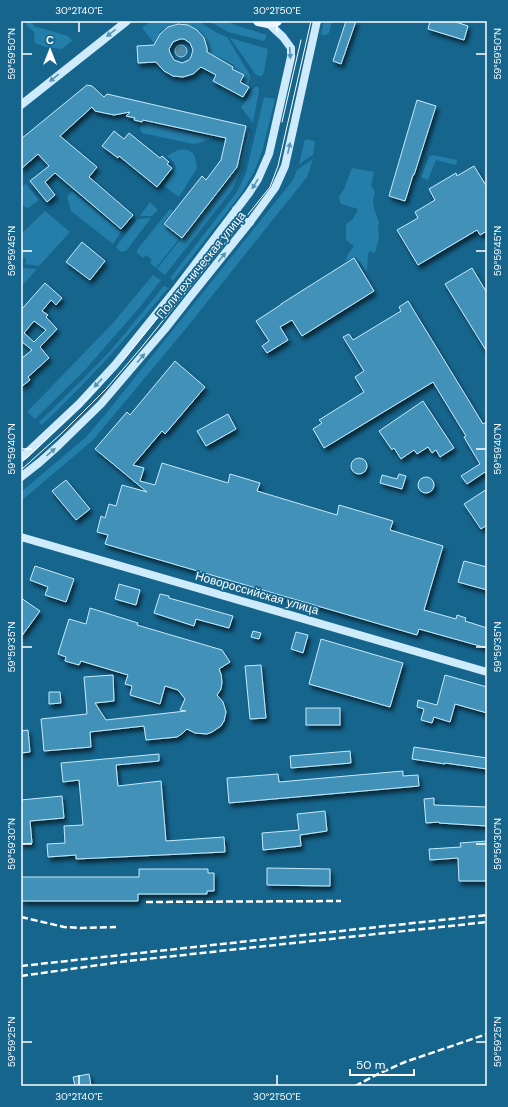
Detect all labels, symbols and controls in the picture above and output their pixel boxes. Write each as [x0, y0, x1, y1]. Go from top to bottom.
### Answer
text: 30°21'40"E [55, 4, 103, 17]
text: 30°21'50"E [253, 4, 301, 17]
text: 59°59'50"N [5, 28, 18, 80]
text: 59°59'50"N [491, 28, 504, 80]
one-way arrow [106, 29, 117, 37]
north arrow [30, 30, 70, 70]
text: С [46, 33, 54, 47]
one-way arrow [287, 47, 293, 60]
one-way arrow [49, 74, 60, 83]
one-way arrow [287, 141, 293, 154]
one-way arrow [251, 179, 259, 189]
street label: Политехническая улица [153, 208, 249, 322]
text: 59°59'45"N [5, 226, 18, 276]
text: 59°59'45"N [491, 226, 504, 276]
one-way arrow [218, 251, 227, 262]
one-way arrow [136, 353, 145, 363]
one-way arrow [93, 378, 103, 388]
text: 59°59'40"N [5, 423, 18, 475]
text: 59°59'40"N [491, 423, 504, 475]
one-way arrow [46, 448, 57, 457]
street label: Новороссийская улица [193, 568, 321, 618]
text: 59°59'35"N [5, 621, 18, 672]
text: 59°59'35"N [491, 621, 504, 672]
text: 59°59'30"N [5, 818, 18, 870]
text: 59°59'30"N [491, 818, 504, 870]
text: 59°59'25"N [5, 1017, 18, 1067]
text: 59°59'25"N [491, 1017, 504, 1067]
scale bar [350, 1051, 414, 1077]
text: 50 m [356, 1057, 385, 1073]
text: 30°21'40"E [55, 1090, 103, 1103]
text: 30°21'50"E [253, 1090, 301, 1103]

